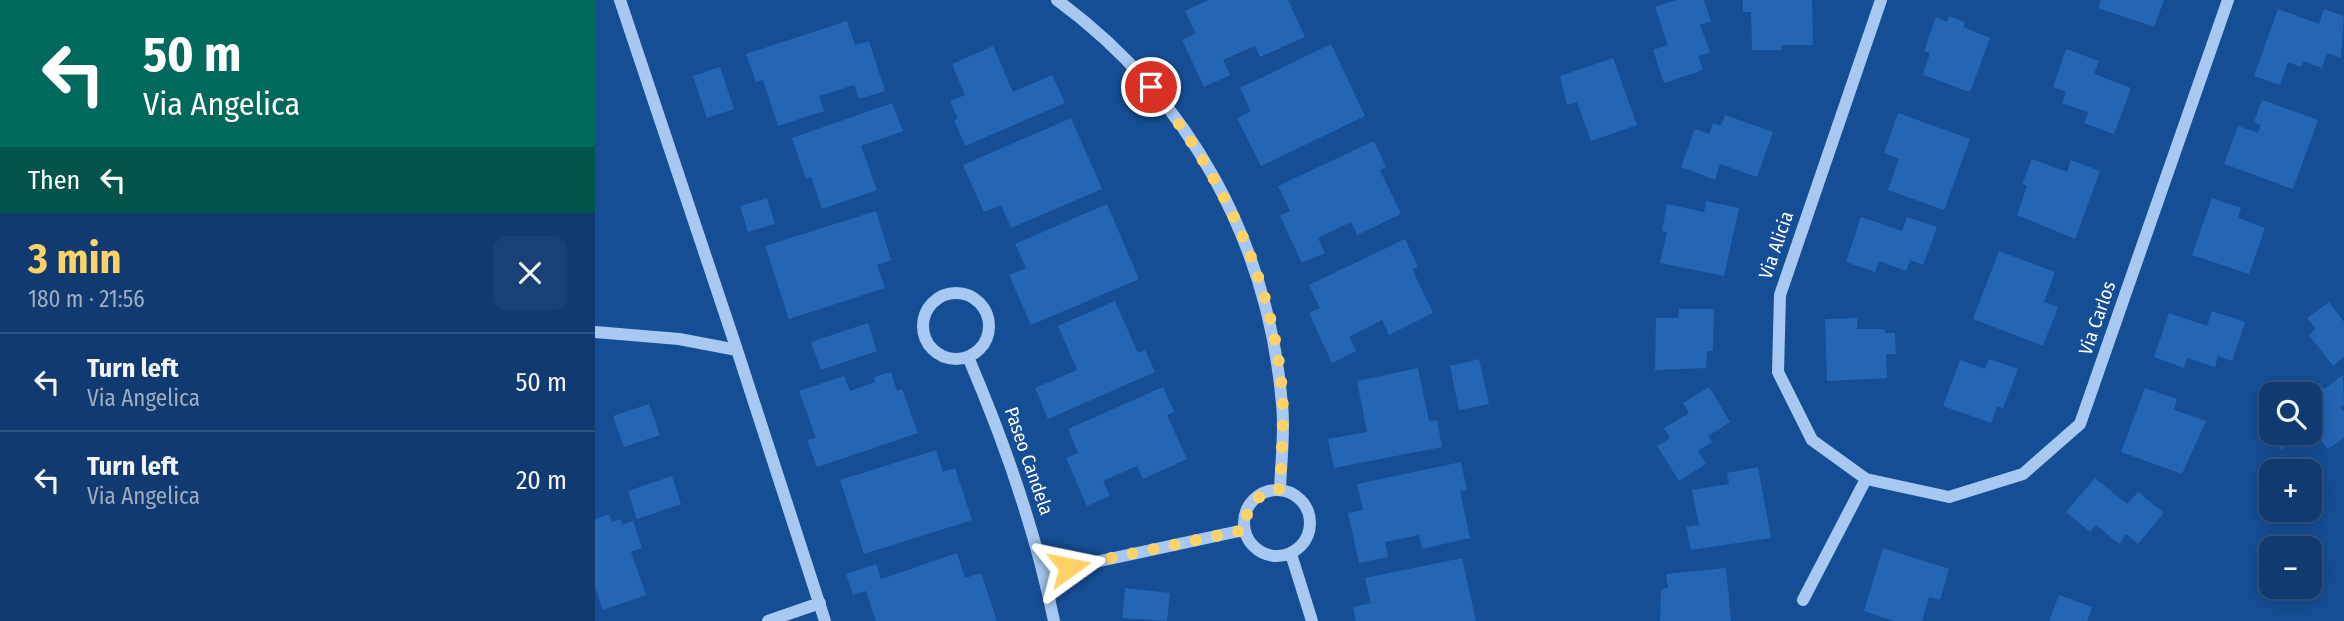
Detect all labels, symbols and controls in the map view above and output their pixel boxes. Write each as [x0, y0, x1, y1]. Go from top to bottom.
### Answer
text: 50 m [143, 25, 241, 84]
icon: left [28, 28, 119, 119]
pin [1121, 57, 1181, 117]
icon: arrive [1132, 68, 1170, 106]
text: Via Angelica [143, 85, 300, 123]
icon: left [94, 161, 132, 199]
text: Then [28, 165, 80, 196]
street label: Via Alicia [1754, 208, 1798, 282]
text: 3 min [28, 234, 122, 284]
button: close [493, 236, 567, 310]
street label: Via Carlos [2074, 278, 2120, 358]
text: 180 m · 21:56 [28, 285, 145, 313]
text: Turn left [87, 353, 179, 384]
icon: left [28, 363, 66, 401]
text: 50 m [515, 367, 567, 398]
map controls [2259, 382, 2322, 599]
button: search [2259, 382, 2322, 445]
text: Via Angelica [87, 384, 200, 412]
street label: Paseo Candela [1000, 404, 1058, 518]
text: Turn left [87, 451, 179, 482]
button: + [2259, 459, 2322, 522]
icon: left [28, 461, 66, 499]
text: 20 m [516, 465, 567, 496]
text: Via Angelica [87, 482, 200, 510]
position arrow [1032, 530, 1106, 604]
button: − [2259, 536, 2322, 599]

